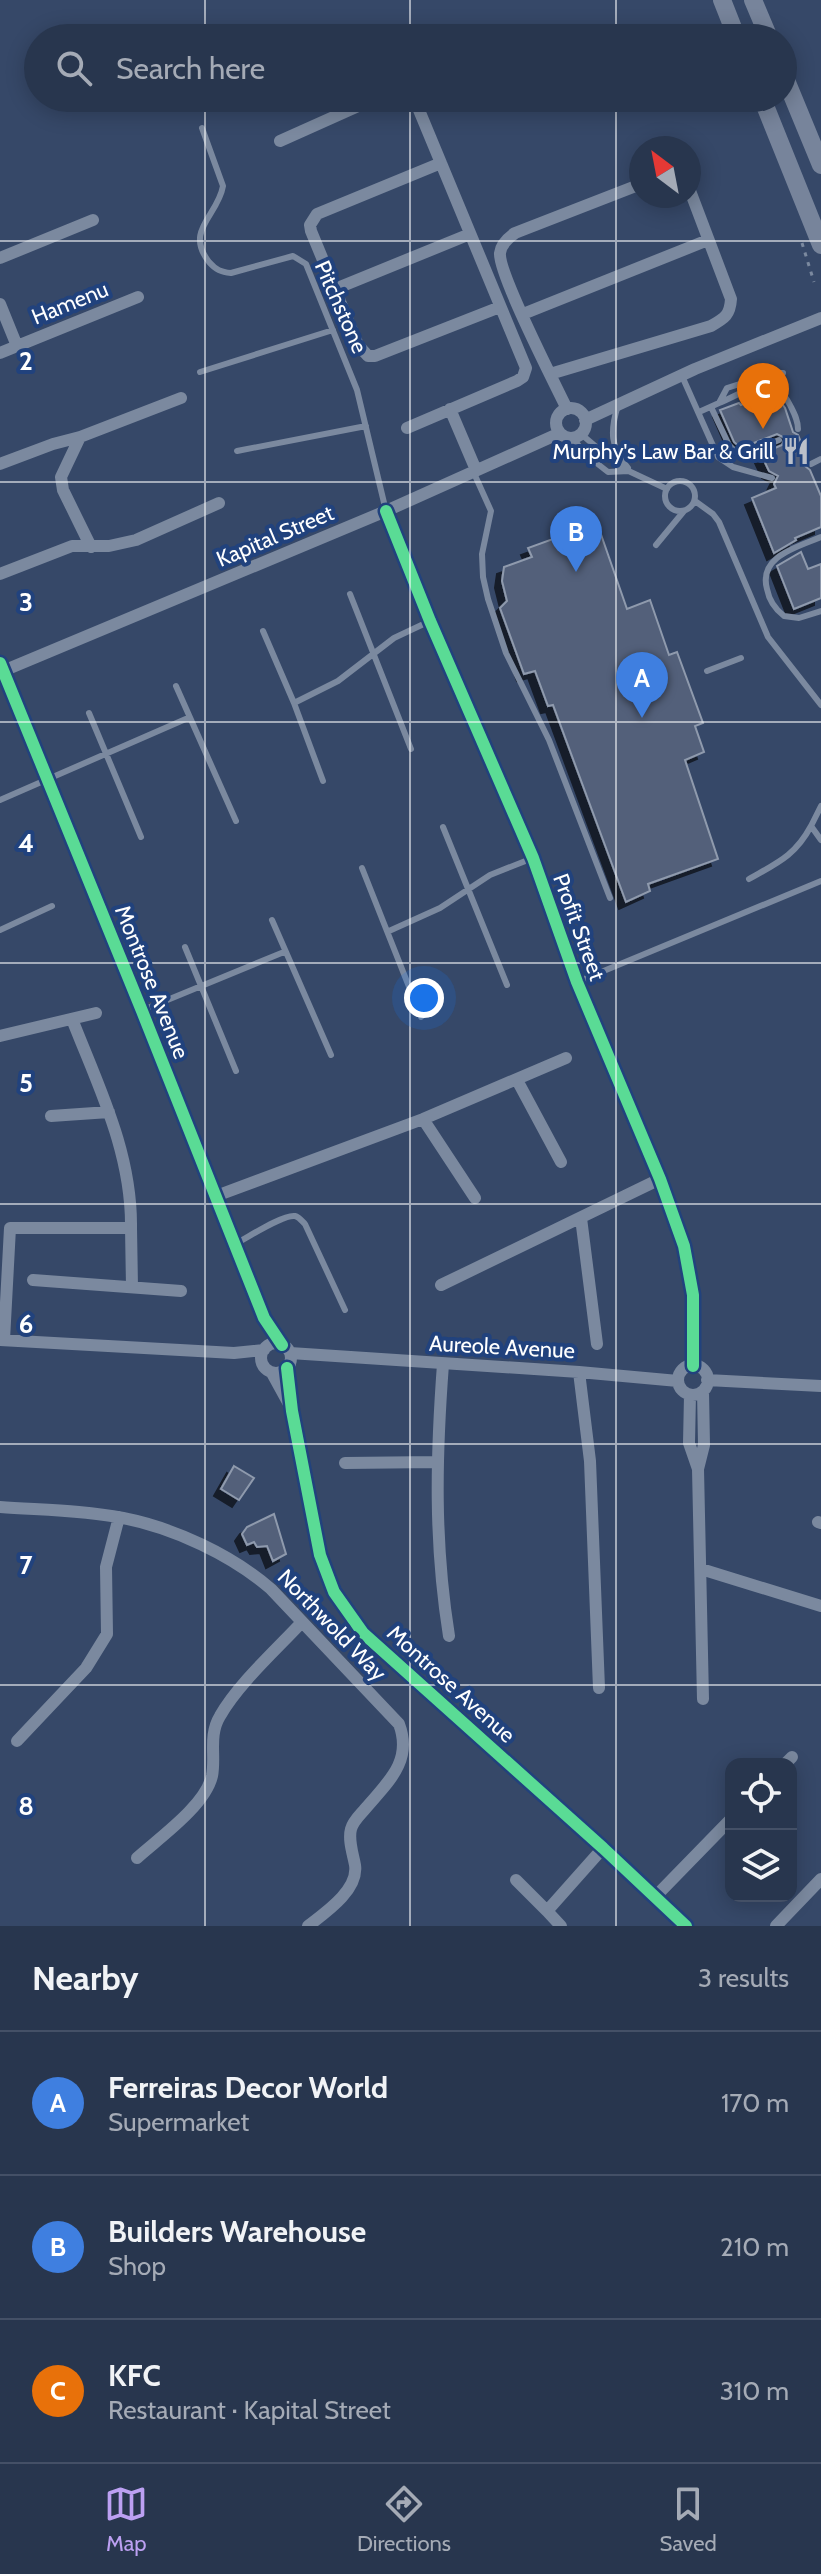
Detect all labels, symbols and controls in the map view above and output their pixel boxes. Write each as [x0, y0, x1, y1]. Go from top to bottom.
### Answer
search box [24, 24, 797, 112]
icon: search [52, 46, 96, 90]
text: Search here [116, 50, 265, 87]
north arrow [629, 136, 701, 208]
street label: Pitchstone [309, 257, 373, 357]
street label: Hamenu [28, 275, 112, 331]
text: 2 [19, 345, 33, 377]
pin: C [737, 363, 789, 429]
restaurant icon: Murphy's Law Bar & Grill [781, 436, 811, 466]
place label: Murphy's Law Bar & Grill [553, 438, 775, 465]
street label: Kapital Street [212, 499, 338, 573]
pin: B [550, 506, 602, 572]
text: 3 [19, 586, 33, 618]
pin: A [616, 652, 668, 718]
text: 4 [18, 827, 34, 859]
street label: Profit Street [547, 870, 611, 985]
street label: Montrose Avenue [109, 901, 195, 1063]
your location [404, 978, 444, 1018]
text: 5 [19, 1067, 33, 1099]
text: 6 [19, 1308, 33, 1340]
street label: Aureole Avenue [428, 1330, 576, 1364]
text: 7 [19, 1549, 33, 1581]
street label: Northwold Way [272, 1564, 392, 1686]
street label: Montrose Avenue [381, 1619, 521, 1749]
map controls [725, 1758, 797, 1902]
button: locate [725, 1758, 797, 1830]
text: 8 [18, 1790, 34, 1822]
button: layers [725, 1830, 797, 1902]
text: Nearby [32, 1957, 139, 1999]
text: 3 results [698, 1962, 789, 1994]
text: Ferreiras Decor World [108, 2069, 388, 2106]
text: A [50, 2087, 66, 2119]
text: 170 m [721, 2087, 789, 2119]
text: Supermarket [108, 2106, 249, 2138]
text: Builders Warehouse [108, 2213, 366, 2250]
text: B [50, 2231, 66, 2263]
text: 210 m [720, 2231, 789, 2263]
text: Shop [108, 2250, 166, 2282]
text: KFC [108, 2357, 161, 2394]
text: C [50, 2375, 66, 2407]
text: 310 m [720, 2375, 789, 2407]
text: Restaurant · Kapital Street [108, 2394, 391, 2426]
tab: Map [104, 2482, 148, 2557]
tab: Directions [357, 2482, 451, 2557]
tab: Saved [660, 2482, 717, 2557]

